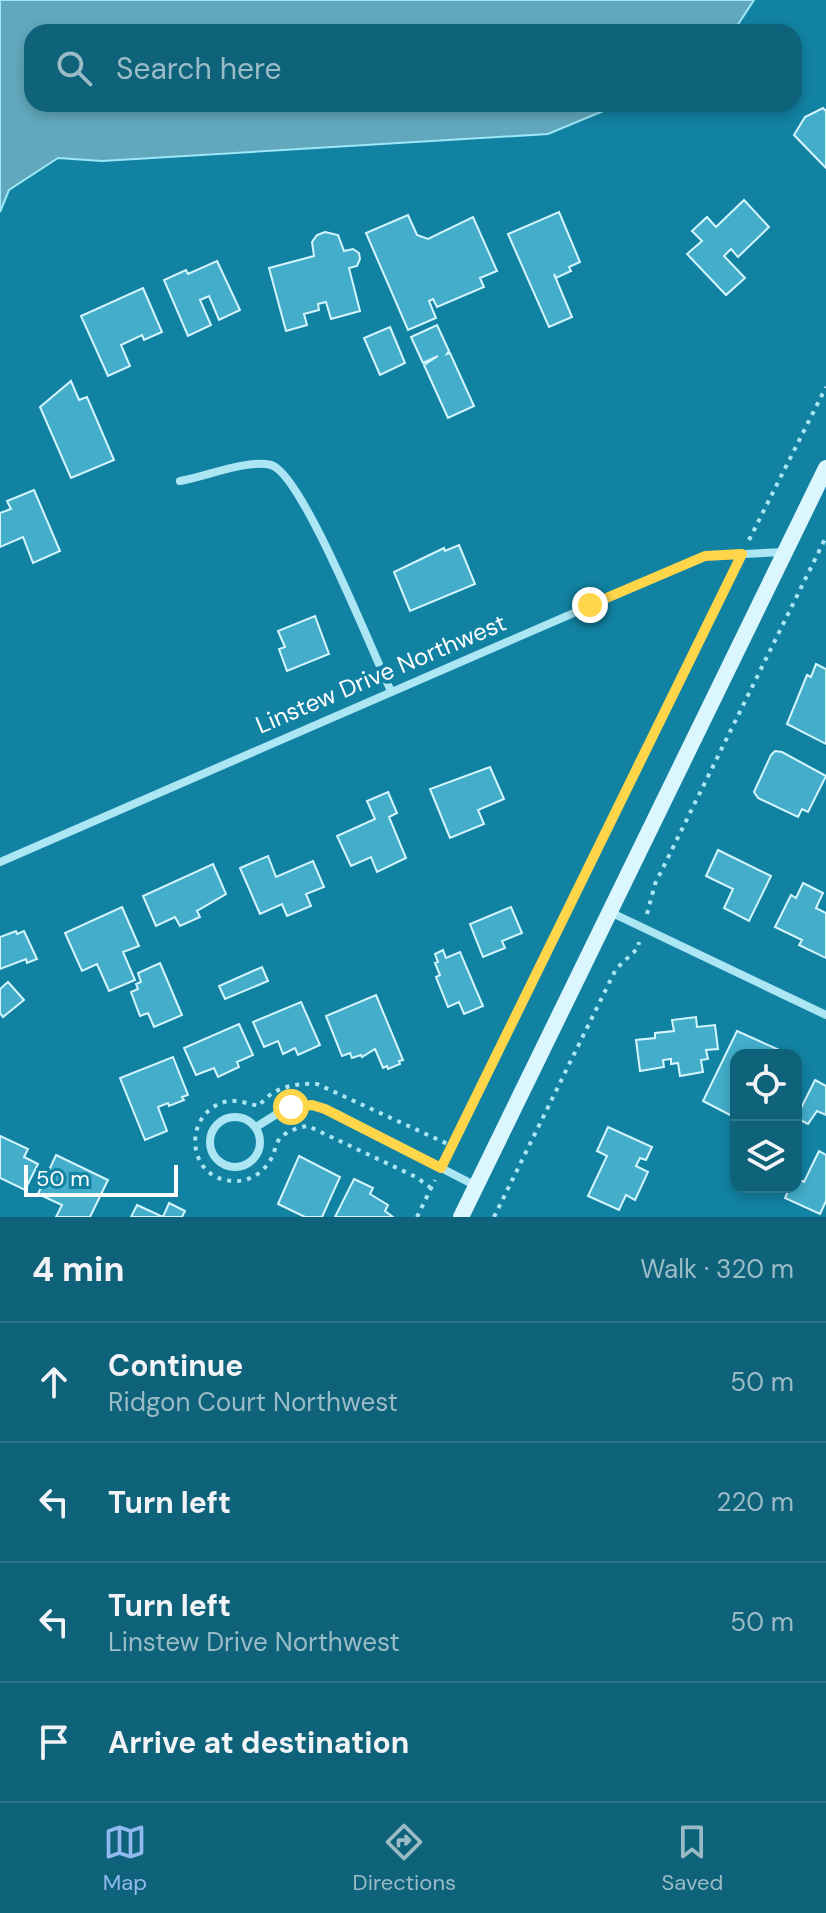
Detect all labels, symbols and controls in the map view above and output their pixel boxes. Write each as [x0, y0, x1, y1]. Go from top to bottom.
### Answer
search box [24, 24, 802, 112]
icon: search [52, 46, 96, 90]
text: Search here [116, 49, 282, 88]
route end [572, 587, 608, 623]
street label: Linstew Drive Northwest [251, 607, 511, 740]
map controls [730, 1049, 802, 1193]
button: locate [730, 1049, 802, 1121]
route start [273, 1089, 309, 1125]
button: layers [730, 1121, 802, 1193]
scale bar [24, 1161, 178, 1197]
text: 50 m [36, 1164, 90, 1193]
text: 4 min [32, 1247, 124, 1292]
text: Walk · 320 m [640, 1252, 794, 1286]
text: Continue [108, 1346, 243, 1385]
icon: ahead [32, 1360, 76, 1404]
text: 50 m [730, 1365, 794, 1399]
text: Ridgon Court Northwest [108, 1385, 398, 1419]
icon: left [32, 1480, 76, 1524]
text: Turn left [108, 1483, 231, 1522]
text: 220 m [716, 1485, 794, 1519]
text: Turn left [108, 1586, 231, 1625]
icon: left [32, 1600, 76, 1644]
text: 50 m [730, 1605, 794, 1639]
text: Linstew Drive Northwest [108, 1625, 400, 1659]
icon: arrive [32, 1720, 76, 1764]
text: Arrive at destination [108, 1723, 409, 1762]
tab: Map [103, 1820, 147, 1897]
tab: Directions [353, 1820, 456, 1897]
tab: Saved [662, 1820, 723, 1897]

